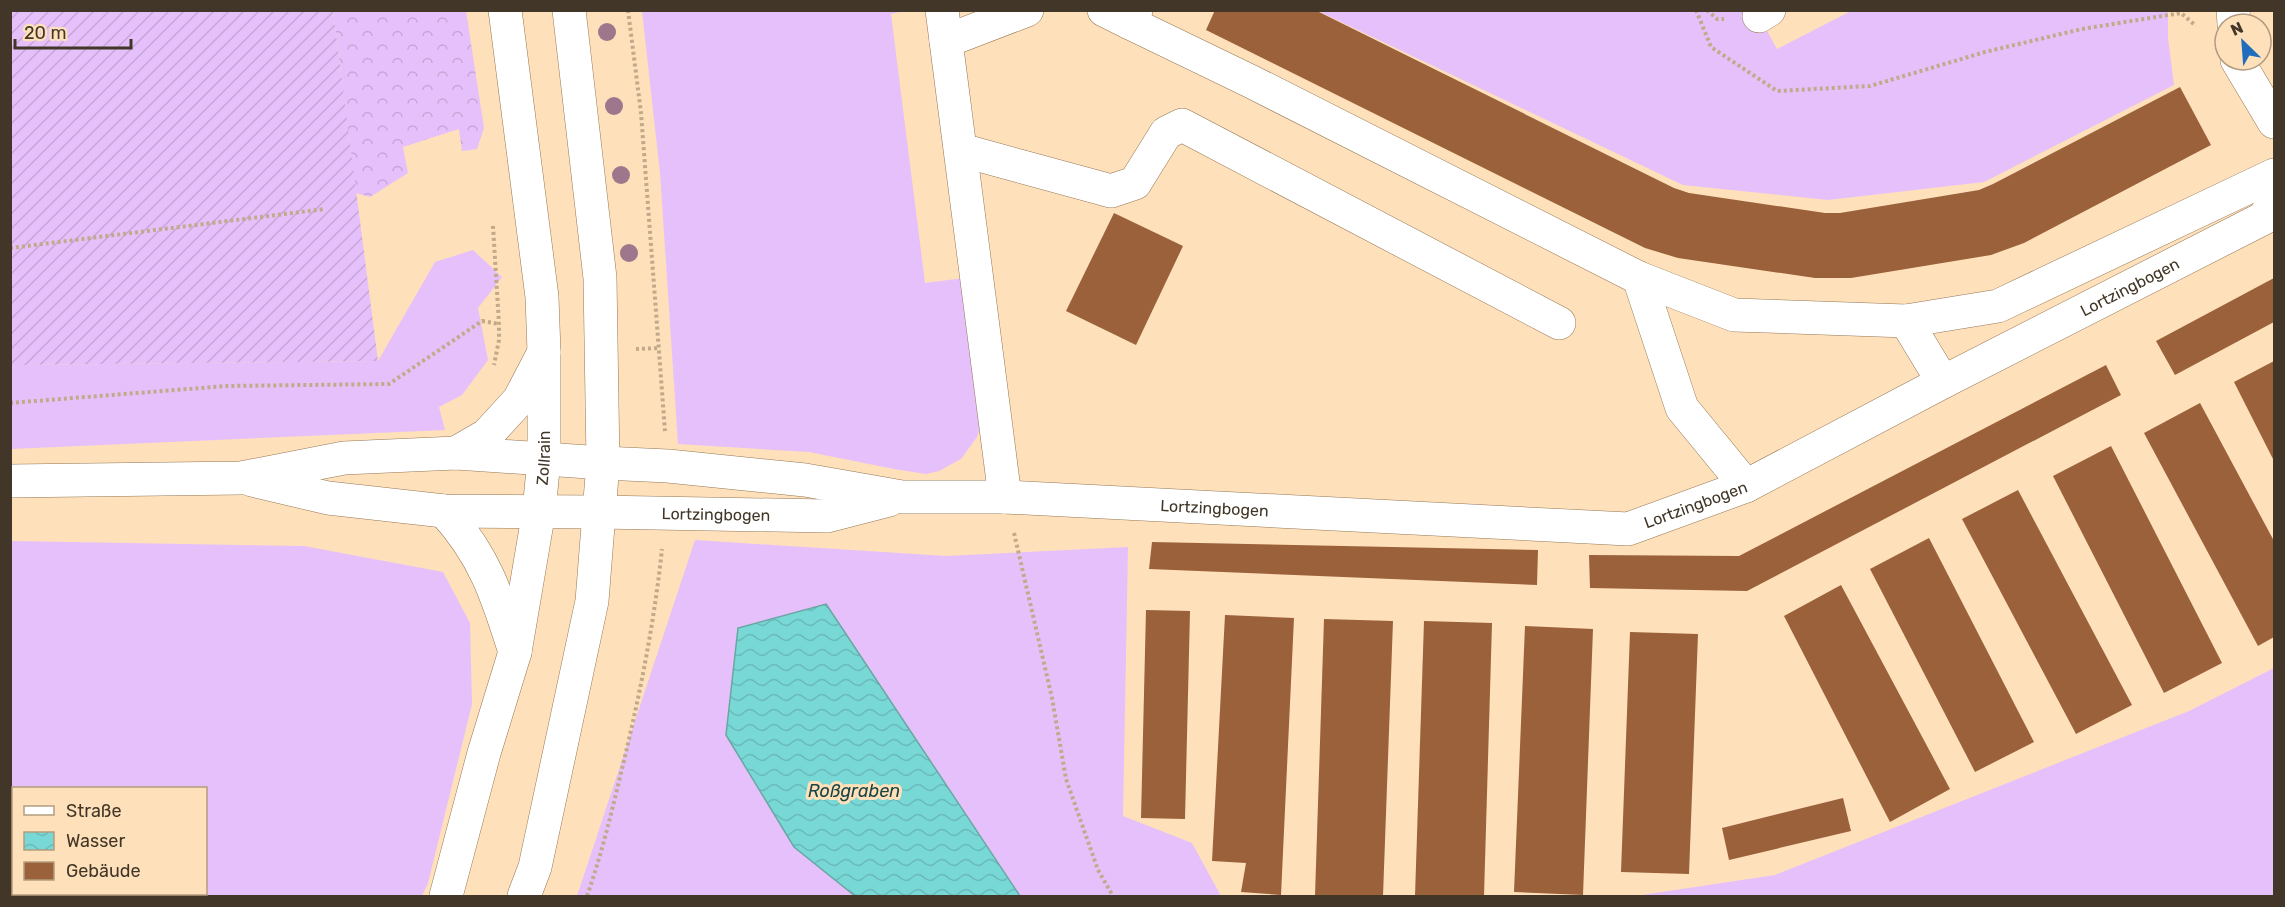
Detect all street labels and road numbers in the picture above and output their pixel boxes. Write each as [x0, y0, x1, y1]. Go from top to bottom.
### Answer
street label: Lortzingbogen [2077, 253, 2182, 320]
street label: Zollrain [532, 431, 554, 486]
street label: Lortzingbogen [1641, 477, 1750, 532]
street label: Lortzingbogen [1160, 495, 1269, 520]
street label: Lortzingbogen [662, 504, 770, 525]

